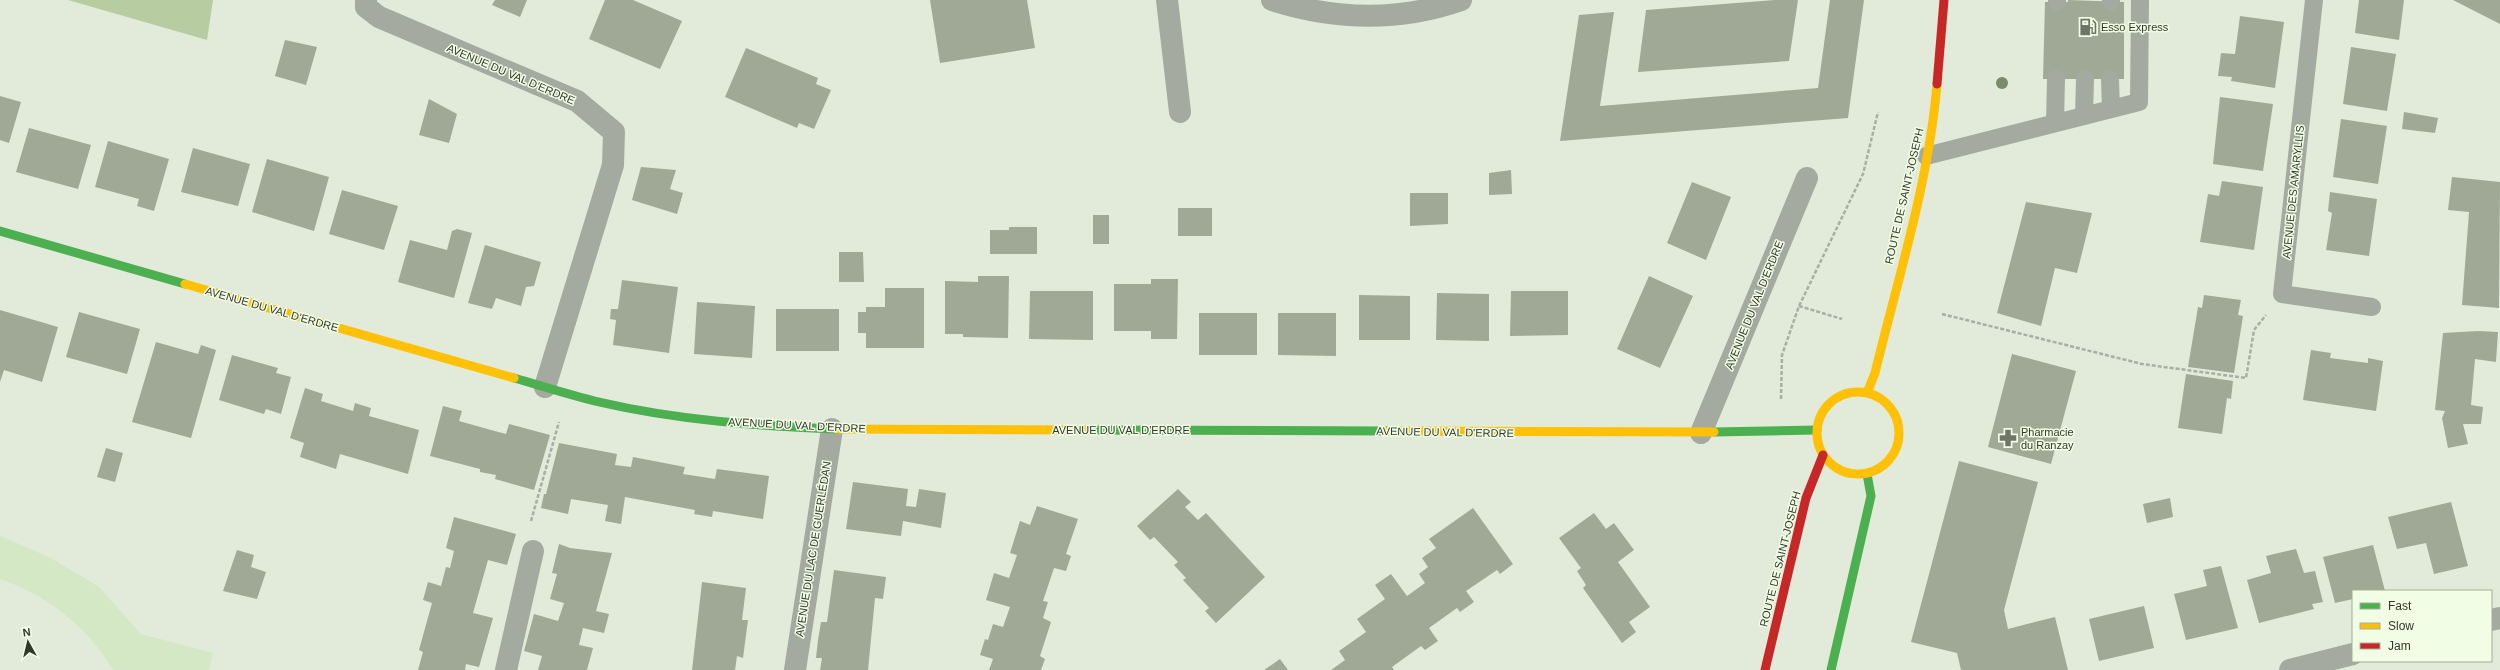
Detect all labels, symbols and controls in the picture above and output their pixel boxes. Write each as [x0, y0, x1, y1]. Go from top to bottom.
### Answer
fuel station icon: Esso Express [2078, 17, 2098, 37]
place label: Esso Express [2101, 21, 2169, 33]
street label: AVENUE DU VAL D'ERDRE [445, 42, 577, 106]
street label: AVENUE DES AMARYLLIS [2280, 125, 2306, 259]
street label: ROUTE DE SAINT-JOSEPH [1882, 127, 1926, 265]
street label: AVENUE DU VAL D'ERDRE [1723, 239, 1785, 371]
street label: AVENUE DU VAL D'ERDRE [204, 284, 340, 334]
street label: AVENUE DU VAL D'ERDRE [728, 415, 866, 435]
street label: AVENUE DU VAL D'ERDRE [1052, 424, 1190, 436]
street label: AVENUE DU VAL D'ERDRE [1376, 425, 1514, 439]
place label: Pharmacie du Ranzay [2021, 426, 2074, 451]
pharmacy icon: Pharmacie du Ranzay [1998, 428, 2018, 448]
street label: AVENUE DU LAC DE GUERLÉDAN [793, 460, 833, 638]
street label: ROUTE DE SAINT-JOSEPH [1757, 490, 1803, 628]
legend [2352, 590, 2492, 662]
text: Fast [2388, 599, 2412, 613]
text: Slow [2388, 619, 2414, 633]
north arrow [8, 622, 48, 662]
text: N [22, 626, 31, 639]
text: Jam [2388, 639, 2411, 653]

